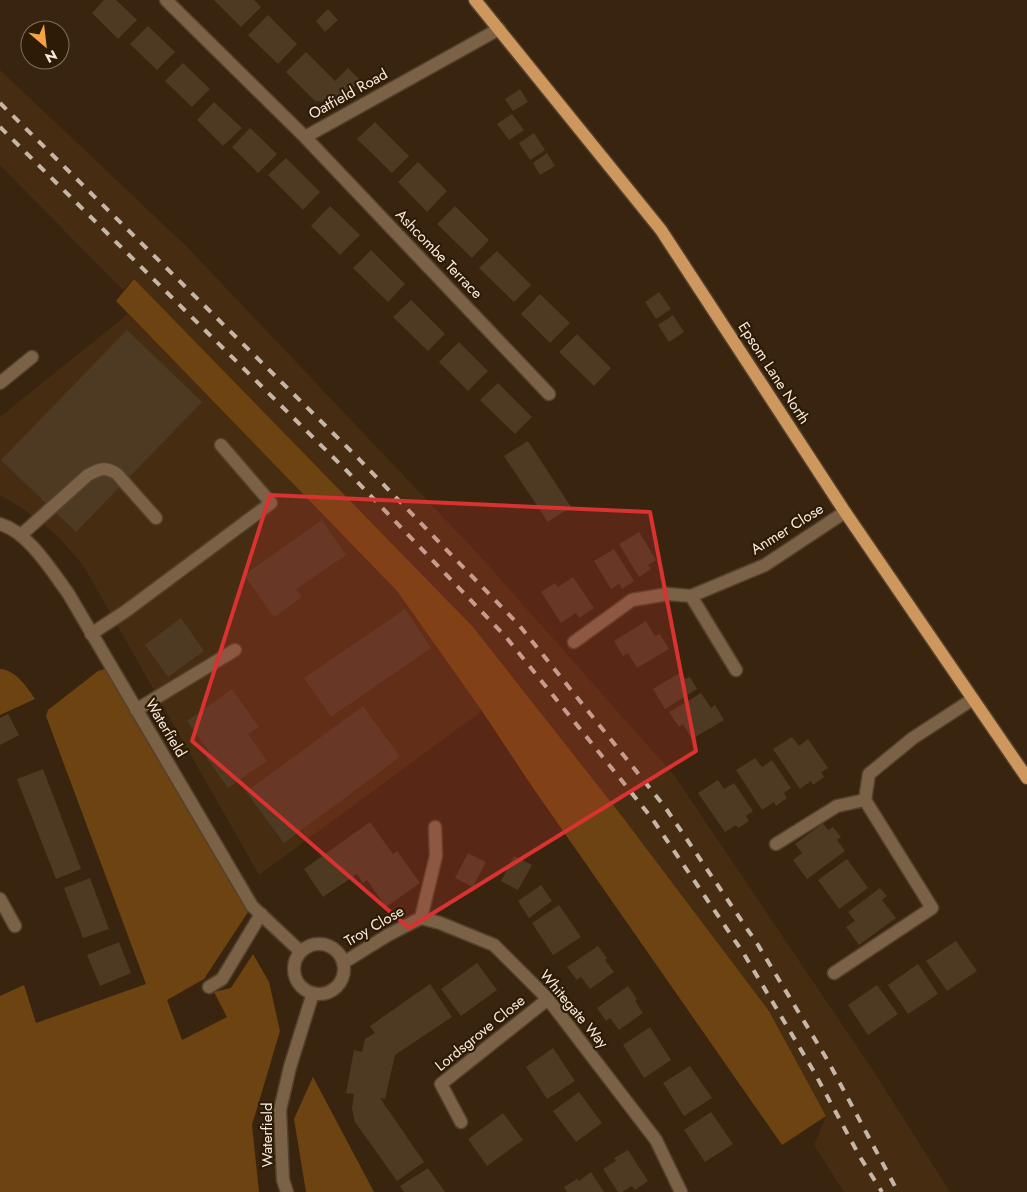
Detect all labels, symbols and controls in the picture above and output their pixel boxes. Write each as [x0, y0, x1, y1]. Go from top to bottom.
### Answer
north arrow [20, 20, 70, 70]
text: N [41, 45, 61, 68]
street label: Oatfield Road [304, 63, 392, 125]
street label: Ashcombe Terrace [390, 204, 488, 304]
street label: Epsom Lane North [733, 318, 815, 428]
street label: Anmer Close [746, 498, 828, 560]
street label: Waterfield [140, 694, 192, 762]
street label: Troy Close [340, 900, 408, 952]
street label: Whitegate Way [535, 965, 614, 1053]
street label: Lordsgrove Close [430, 990, 530, 1076]
street label: Waterfield [256, 1103, 278, 1167]

